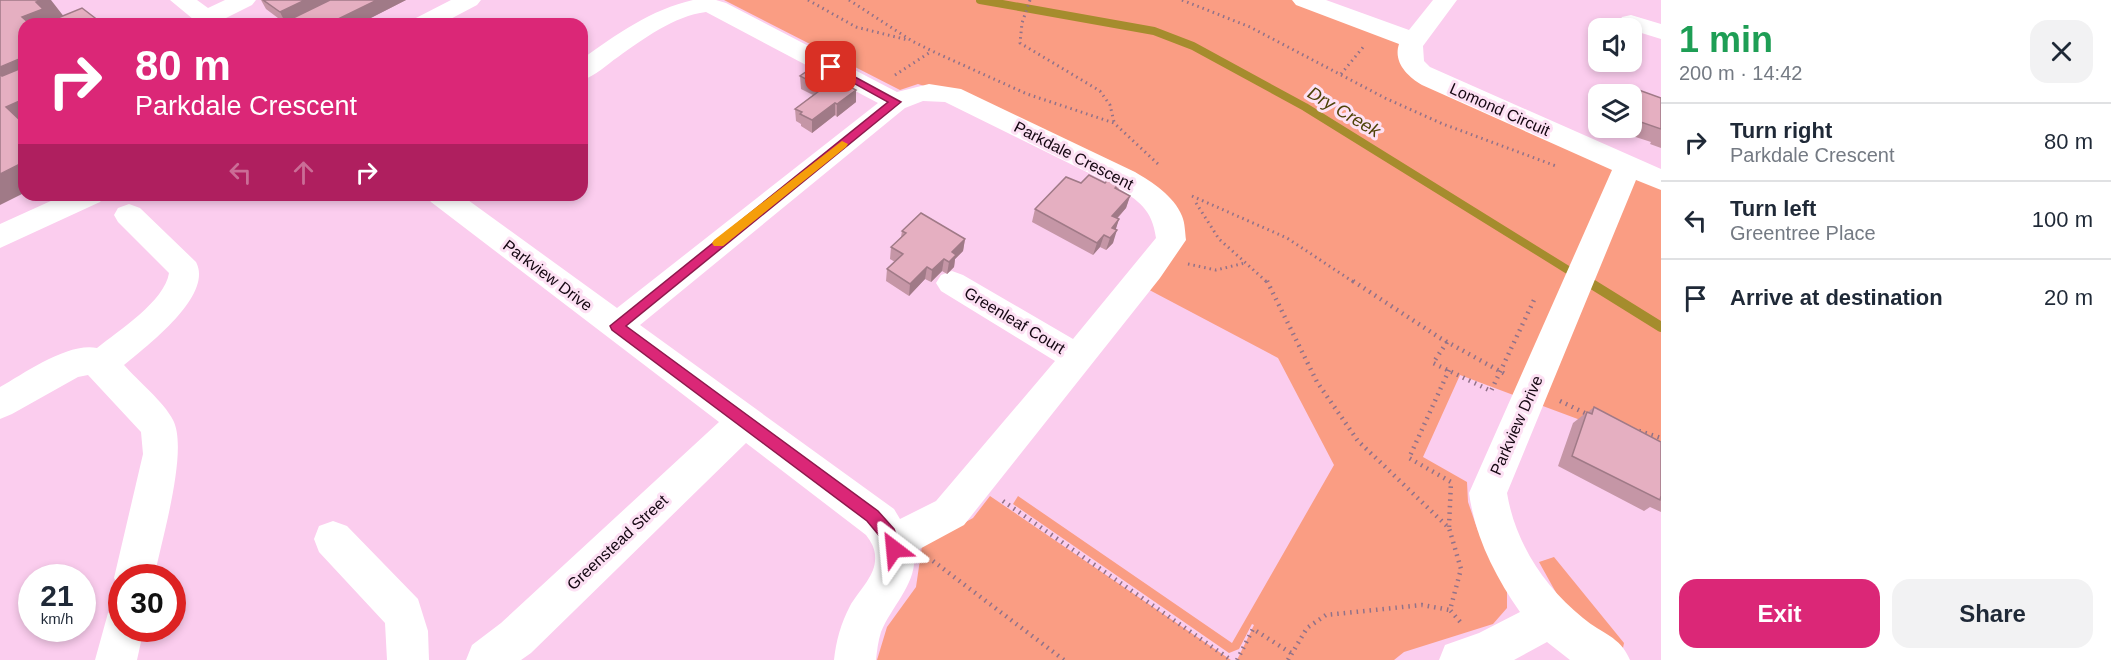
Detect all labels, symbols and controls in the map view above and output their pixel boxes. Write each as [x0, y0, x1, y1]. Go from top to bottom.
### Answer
map controls [1588, 18, 1642, 138]
button: sound [1588, 18, 1642, 72]
text: 1 min [1679, 19, 1773, 60]
button: close [2030, 20, 2093, 83]
pin [805, 41, 856, 92]
icon: right [36, 42, 114, 120]
text: 80 m [135, 42, 231, 89]
icon: arrive [814, 50, 847, 83]
text: 200 m · 14:42 [1679, 62, 1802, 84]
street label: Lomond Circuit [1447, 80, 1553, 139]
water label: Dry Creek [1304, 83, 1385, 142]
button: layers [1588, 84, 1642, 138]
text: Parkdale Crescent [135, 91, 357, 121]
street label: Parkdale Crescent [1011, 118, 1137, 193]
text: Turn right [1730, 118, 1832, 143]
icon: right [1679, 126, 1712, 159]
text: 80 m [2044, 129, 2093, 154]
text: Parkdale Crescent [1730, 144, 1895, 166]
icon: left [224, 156, 257, 189]
icon: ahead [287, 156, 320, 189]
icon: right [350, 156, 383, 189]
text: Turn left [1730, 196, 1816, 221]
icon: left [1679, 204, 1712, 237]
text: 100 m [2032, 207, 2093, 232]
text: Greentree Place [1730, 222, 1876, 244]
street label: Parkview Drive [500, 237, 595, 314]
icon: arrive [1679, 282, 1712, 315]
street label: Greenleaf Court [962, 284, 1068, 357]
text: Arrive at destination [1730, 285, 1943, 310]
text: 20 m [2044, 285, 2093, 310]
street label: Parkview Drive [1487, 373, 1546, 477]
street label: Greenstead Street [564, 491, 671, 593]
position arrow [862, 517, 926, 581]
speed limit sign: 30 [108, 564, 186, 642]
text: 21 [40, 579, 74, 612]
button: Exit [1679, 579, 1880, 648]
button: Share [1892, 579, 2093, 648]
text: km/h [41, 610, 73, 627]

